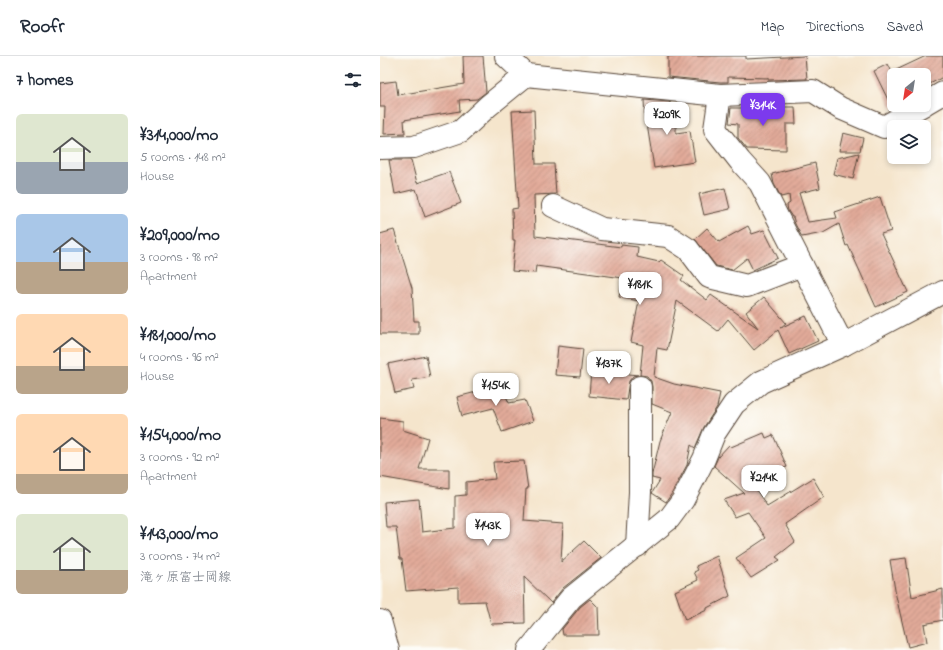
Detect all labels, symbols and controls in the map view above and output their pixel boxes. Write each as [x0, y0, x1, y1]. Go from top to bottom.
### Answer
text: Roofr [20, 14, 64, 41]
text: Map [761, 17, 784, 38]
text: Directions [806, 17, 864, 38]
text: Saved [886, 17, 923, 38]
text: 7 homes [16, 68, 74, 93]
north arrow [887, 68, 931, 112]
map controls [887, 68, 931, 164]
icon: filters [342, 69, 364, 91]
pin: ¥314K [735, 93, 791, 127]
text: ¥314K [750, 96, 776, 115]
pin: ¥209K [639, 102, 695, 136]
text: ¥209K [653, 105, 681, 124]
button: layers [887, 120, 931, 164]
text: ¥314,000/mo [140, 123, 218, 148]
icon: home [48, 130, 96, 178]
text: 5 rooms · 148 m² [140, 148, 226, 167]
text: House [140, 167, 174, 186]
text: ¥209,000/mo [140, 223, 220, 248]
icon: home [48, 230, 96, 278]
text: 3 rooms · 98 m² [140, 248, 218, 267]
text: Apartment [140, 267, 197, 286]
pin: ¥181K [612, 272, 668, 306]
text: ¥181K [628, 275, 652, 294]
text: ¥181,000/mo [140, 323, 216, 348]
icon: home [48, 330, 96, 378]
text: 4 rooms · 96 m² [140, 348, 219, 367]
pin: ¥137K [581, 351, 637, 385]
text: ¥137K [596, 354, 622, 373]
text: House [140, 367, 174, 386]
pin: ¥154K [468, 373, 524, 407]
text: ¥154K [482, 376, 510, 395]
text: ¥154,000/mo [140, 423, 221, 448]
icon: home [48, 430, 96, 478]
text: 3 rooms · 92 m² [140, 448, 220, 467]
pin: ¥214K [736, 465, 792, 499]
text: Apartment [140, 467, 197, 486]
text: ¥214K [750, 468, 778, 487]
pin: ¥143K [460, 513, 516, 547]
text: ¥143K [475, 516, 501, 535]
text: ¥143,000/mo [140, 522, 218, 547]
icon: home [48, 530, 96, 578]
text: 3 rooms · 74 m² [140, 547, 220, 566]
text: 滝ヶ原富士岡線 [140, 568, 231, 587]

